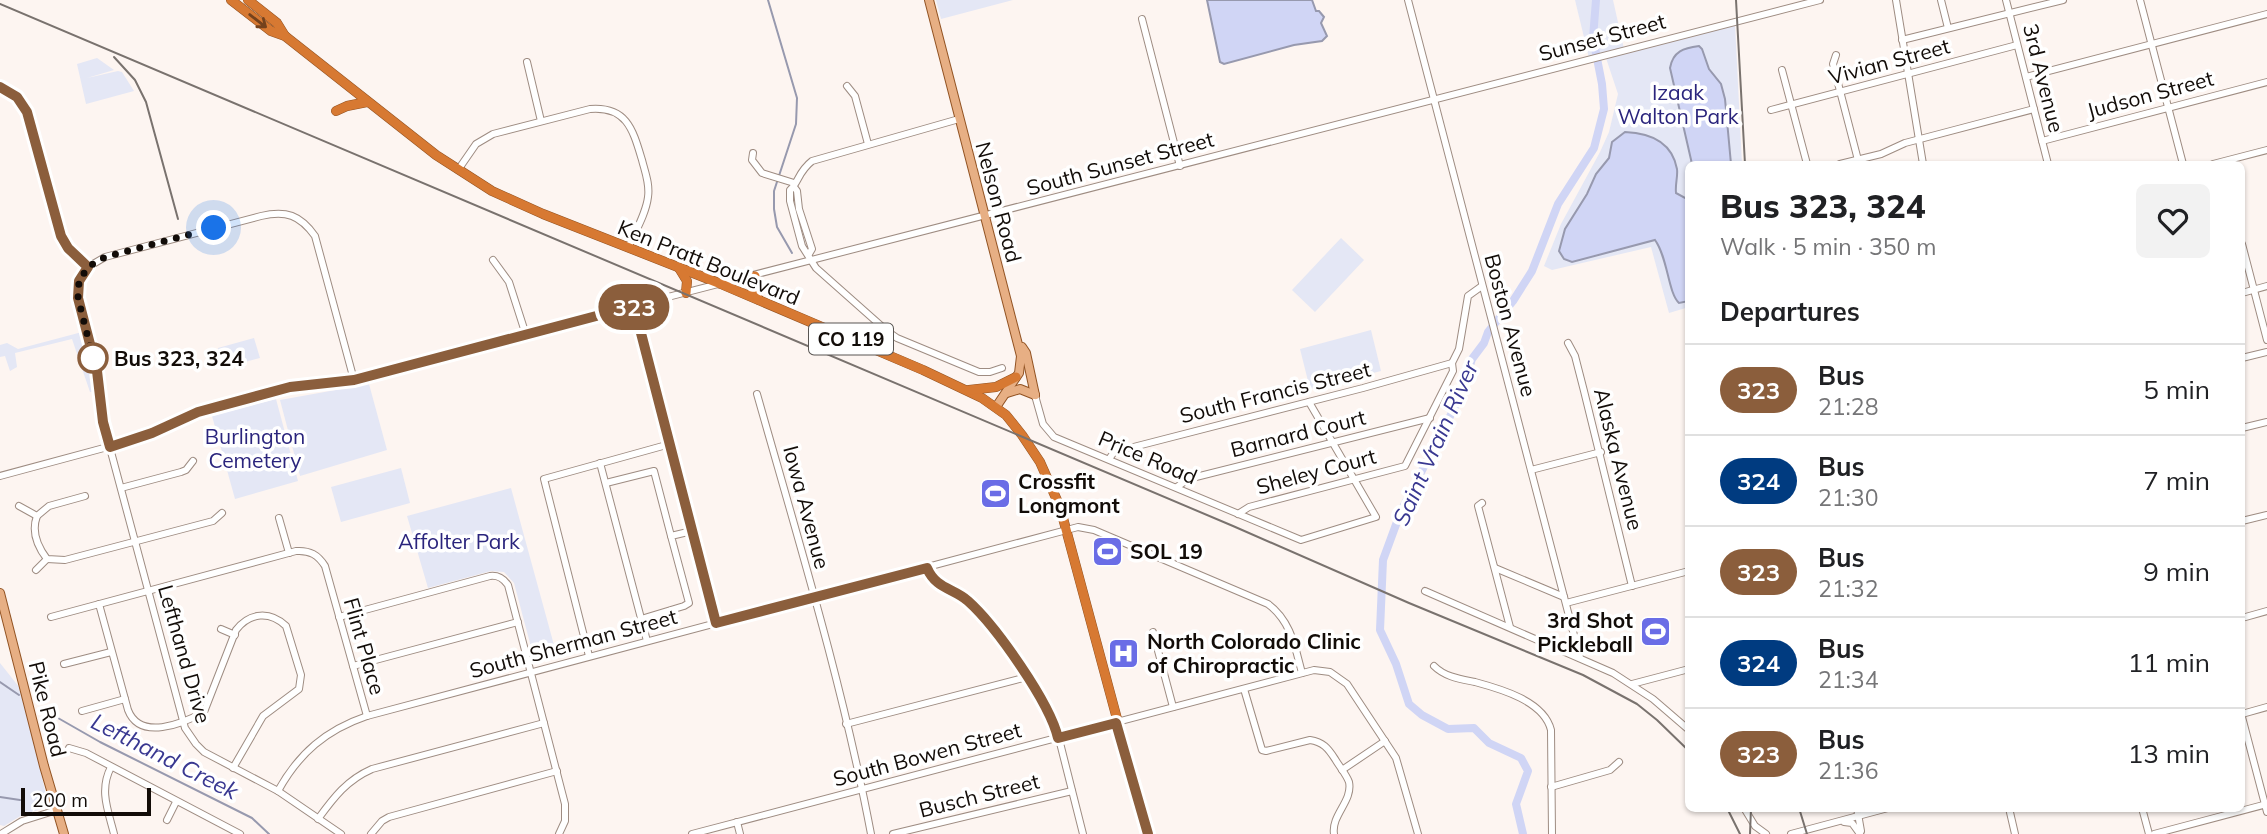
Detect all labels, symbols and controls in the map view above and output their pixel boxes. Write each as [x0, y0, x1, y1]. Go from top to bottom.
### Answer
street label: Sunset Street [1536, 8, 1668, 66]
one-way arrow [249, 14, 267, 29]
street label: 3rd Avenue [2018, 21, 2070, 135]
street label: Vivian Street [1826, 32, 1952, 90]
street label: Judson Street [2084, 65, 2216, 123]
park label: Izaak Walton Park [1618, 79, 1739, 129]
street label: South Sunset Street [1024, 126, 1216, 200]
street label: Nelson Road [970, 139, 1028, 265]
button: heart [2136, 184, 2210, 258]
text: Bus 323, 324 [1720, 185, 1926, 226]
your location [196, 210, 231, 245]
street label: Ken Pratt Boulevard [614, 214, 804, 310]
text: Walk · 5 min · 350 m [1720, 232, 1937, 261]
street label: Boston Avenue [1479, 251, 1543, 399]
line badge: 323 [594, 284, 674, 330]
text: 323 [612, 292, 656, 322]
text: Departures [1720, 295, 1860, 328]
road number: CO 119 [809, 324, 893, 354]
marker: Bus 323, 324 [78, 343, 108, 373]
place label: Bus 323, 324 [114, 345, 244, 371]
water label: Saint Vrain River [1386, 355, 1485, 530]
street label: South Francis Street [1177, 356, 1373, 428]
text: Bus [1818, 359, 1864, 392]
text: 5 min [2143, 373, 2210, 406]
text: 323 [1737, 375, 1780, 405]
street label: Alaska Avenue [1589, 385, 1649, 533]
text: 21:28 [1818, 392, 1878, 421]
street label: Barnard Court [1228, 404, 1368, 462]
park label: Burlington Cemetery [205, 423, 305, 473]
street label: Price Road [1095, 425, 1201, 489]
street label: Iowa Avenue [778, 443, 836, 571]
street label: Sheley Court [1253, 443, 1379, 499]
text: Bus [1818, 450, 1864, 483]
text: 7 min [2143, 464, 2210, 497]
text: 324 [1737, 466, 1780, 496]
place label: Crossfit Longmont [1018, 468, 1120, 518]
sports icon: Crossfit Longmont [978, 476, 1012, 510]
text: 21:30 [1818, 483, 1878, 512]
park label: Affolter Park [398, 528, 520, 554]
sports icon: SOL 19 [1090, 534, 1124, 568]
place label: SOL 19 [1130, 538, 1203, 564]
text: Bus [1818, 541, 1864, 574]
text: 9 min [2143, 555, 2210, 588]
text: 323 [1737, 557, 1780, 587]
text: 21:32 [1818, 574, 1878, 603]
street label: Lefthand Drive [153, 582, 217, 726]
street label: Flint Place [339, 594, 391, 698]
street label: South Sherman Street [466, 603, 680, 683]
place label: 3rd Shot Pickleball [1537, 607, 1633, 657]
sports icon: 3rd Shot Pickleball [1639, 615, 1673, 649]
place label: North Colorado Clinic of Chiropractic [1147, 628, 1361, 678]
text: Bus [1818, 632, 1864, 665]
hospital icon: North Colorado Clinic of Chiropractic [1107, 636, 1141, 670]
text: 11 min [2128, 646, 2210, 679]
text: 324 [1737, 648, 1780, 678]
street label: Pike Road [24, 659, 72, 759]
text: 21:34 [1818, 665, 1878, 694]
water label: Lefthand Creek [86, 706, 245, 806]
street label: South Bowen Street [830, 716, 1024, 792]
text: Bus [1818, 723, 1864, 756]
text: 13 min [2128, 737, 2210, 770]
text: 323 [1737, 739, 1780, 769]
text: 21:36 [1818, 756, 1878, 785]
street label: Busch Street [916, 767, 1042, 823]
scale bar [21, 785, 150, 817]
text: 200 m [32, 788, 88, 812]

